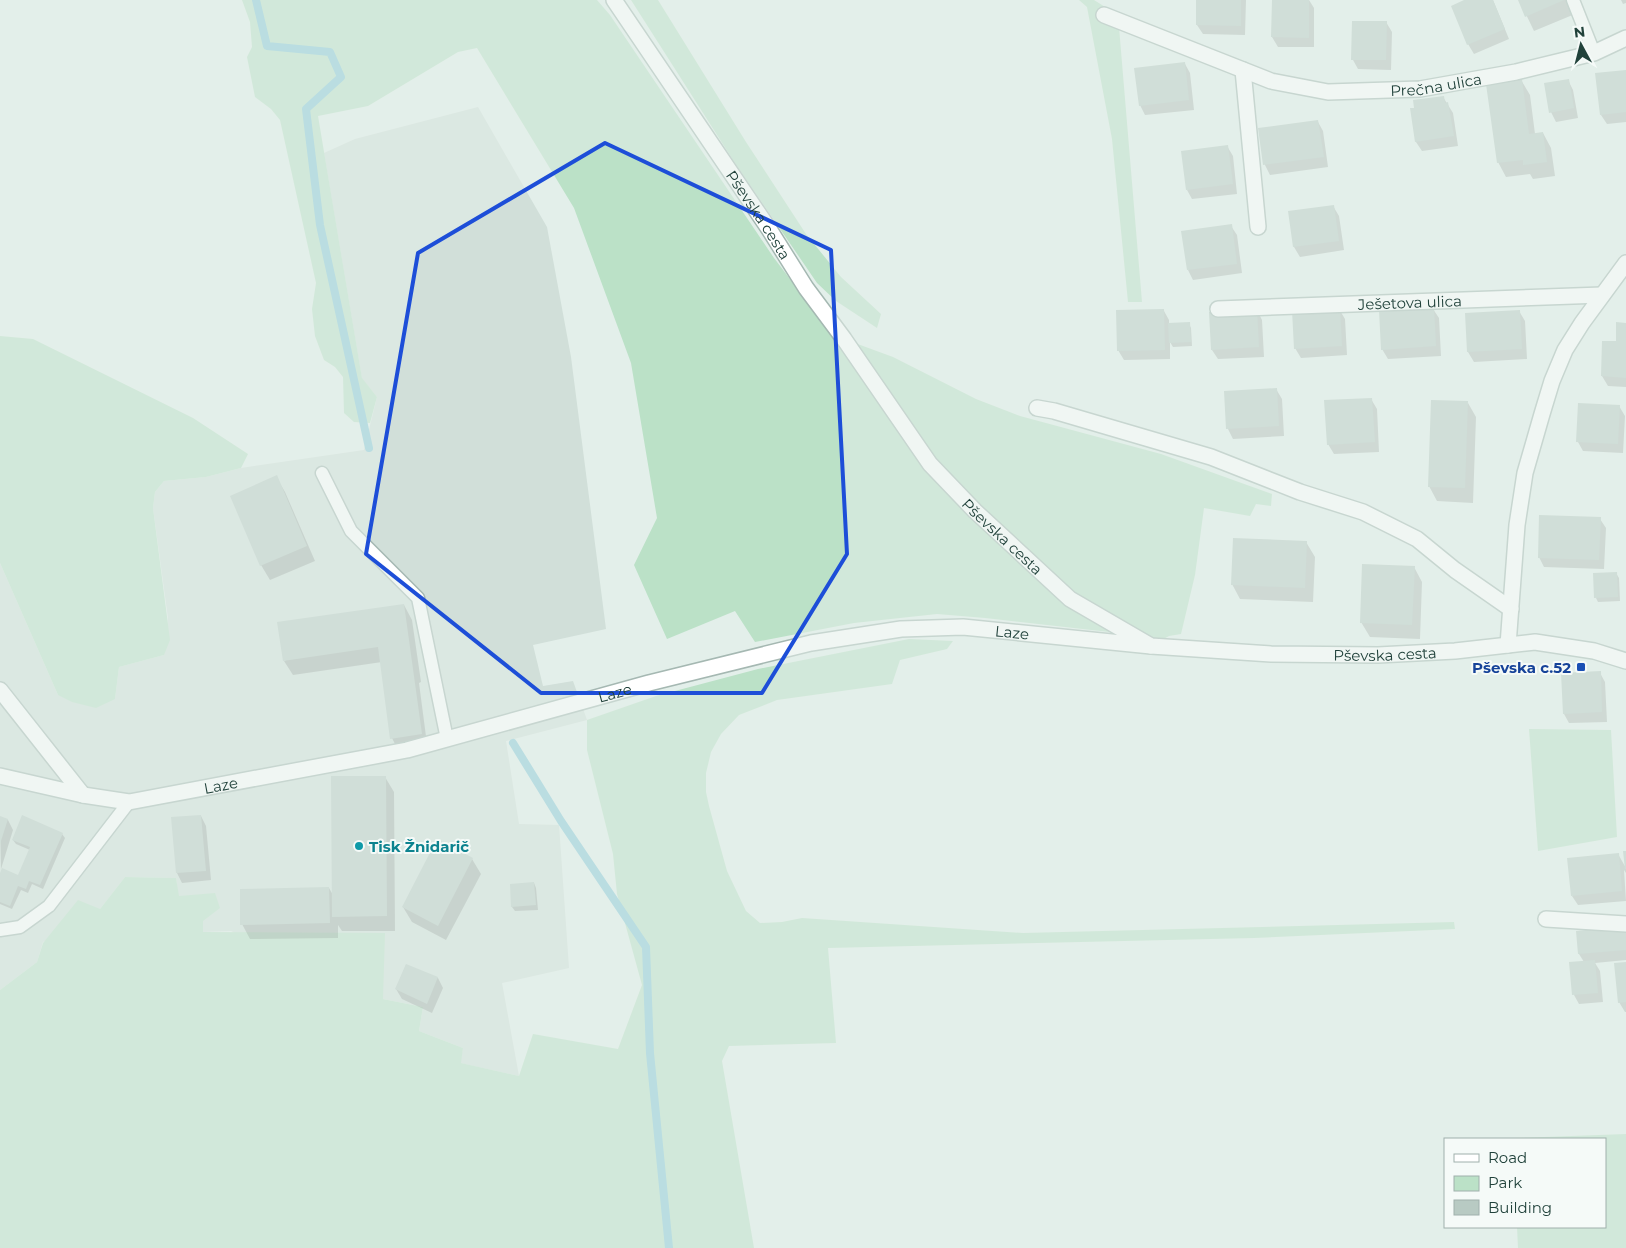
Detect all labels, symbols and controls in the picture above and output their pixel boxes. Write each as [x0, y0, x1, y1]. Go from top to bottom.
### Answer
north arrow [1556, 20, 1606, 70]
text: N [1573, 22, 1586, 42]
street label: Prečna ulica [1390, 69, 1483, 99]
street label: Pševska cesta [722, 166, 795, 263]
street label: Ješetova ulica [1357, 291, 1462, 313]
street label: Pševska cesta [958, 494, 1047, 579]
street label: Laze [994, 621, 1030, 643]
street label: Pševska cesta [1333, 642, 1437, 665]
place label: Pševska c.52 [1472, 658, 1571, 677]
marker: Pševska c.52 [1575, 661, 1587, 673]
street label: Laze [596, 679, 634, 706]
street label: Laze [202, 772, 239, 797]
place label: Tisk Žnidarič [369, 837, 469, 856]
marker: Tisk Žnidarič [353, 840, 365, 852]
legend [1444, 1138, 1606, 1228]
text: Road [1488, 1148, 1527, 1167]
text: Park [1488, 1173, 1522, 1192]
text: Building [1488, 1198, 1552, 1217]

